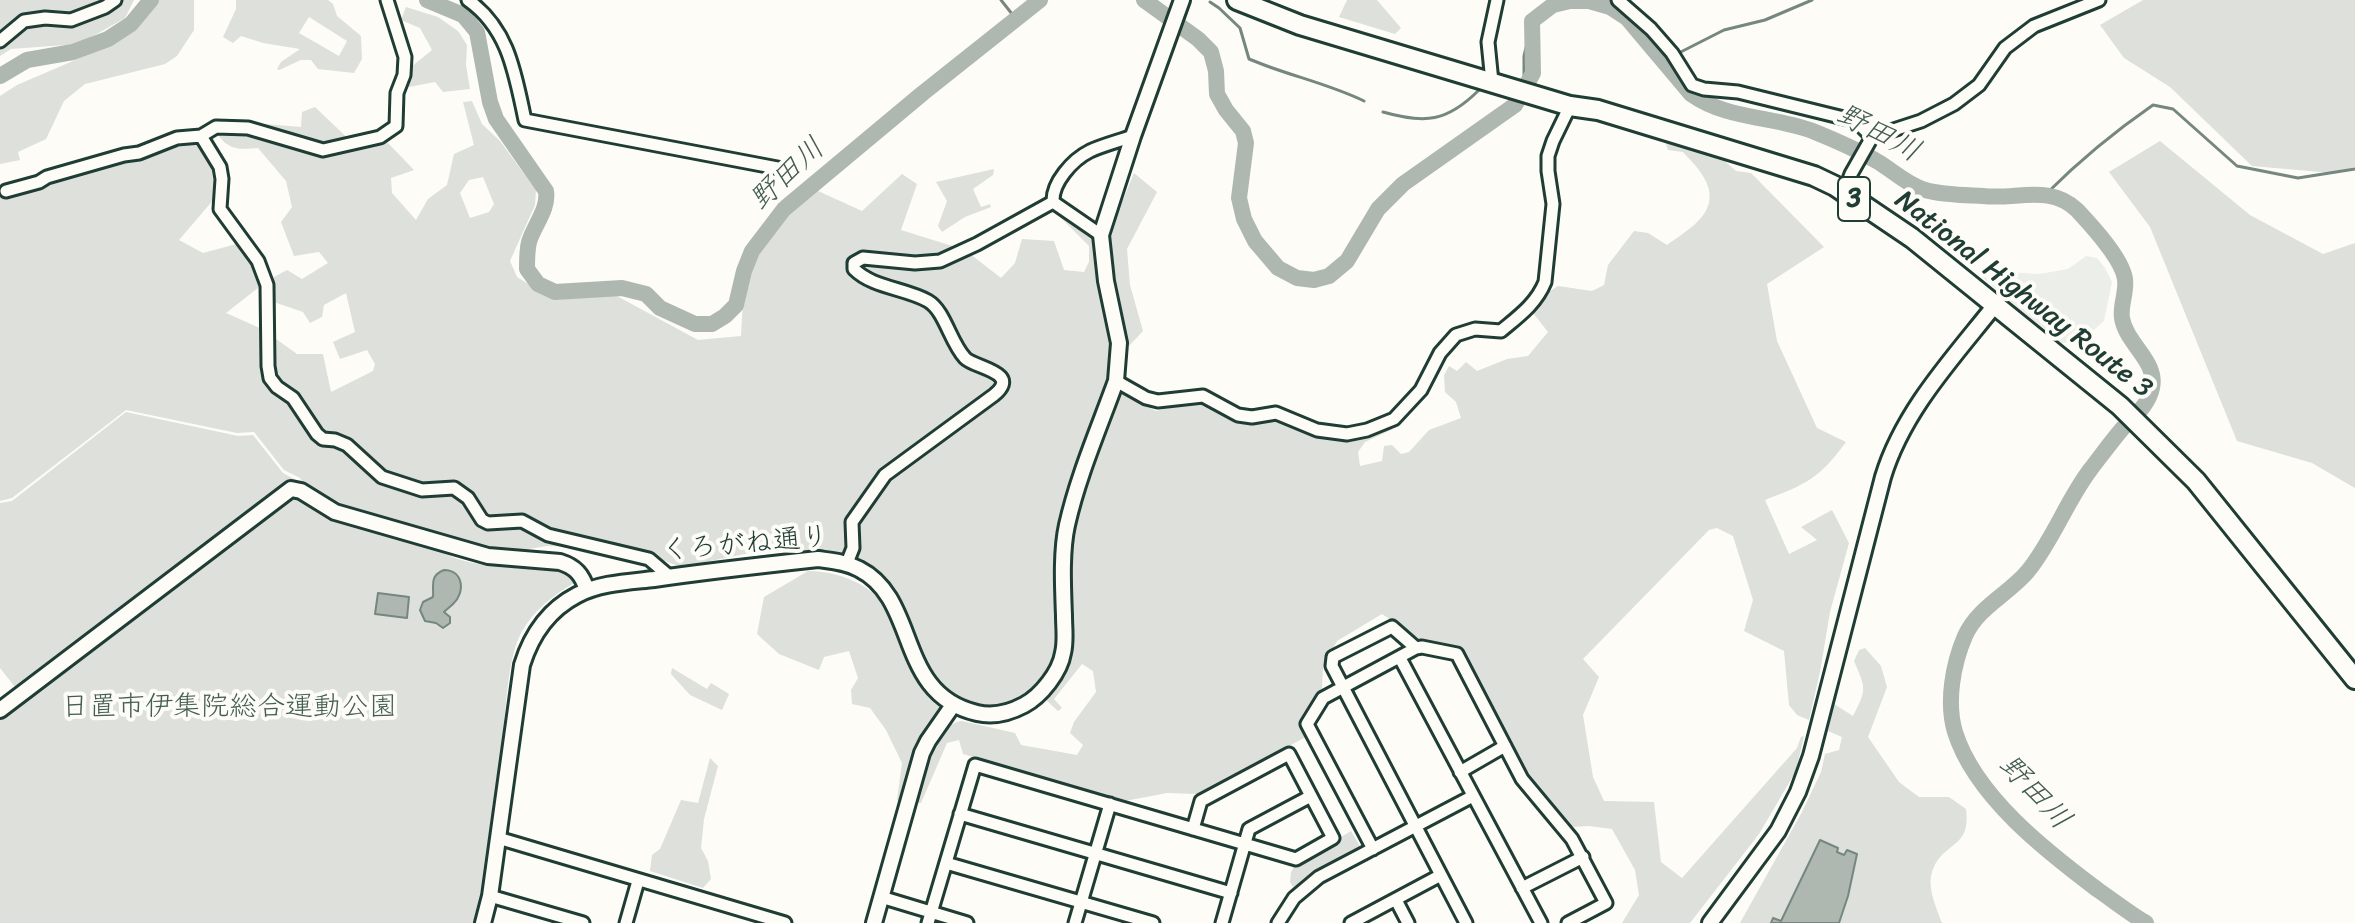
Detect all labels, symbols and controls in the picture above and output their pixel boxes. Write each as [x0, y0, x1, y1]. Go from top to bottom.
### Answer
water label: 野田川 [1830, 97, 1926, 171]
water label: 野田川 [743, 131, 833, 219]
road number: 3 [1838, 177, 1870, 221]
street label: National Highway Route 3 [1887, 184, 2159, 406]
street label: くろがね通り [660, 521, 830, 569]
park label: 日置市伊集院総合運動公園 [61, 691, 397, 725]
water label: 野田川 [1990, 748, 2078, 838]

